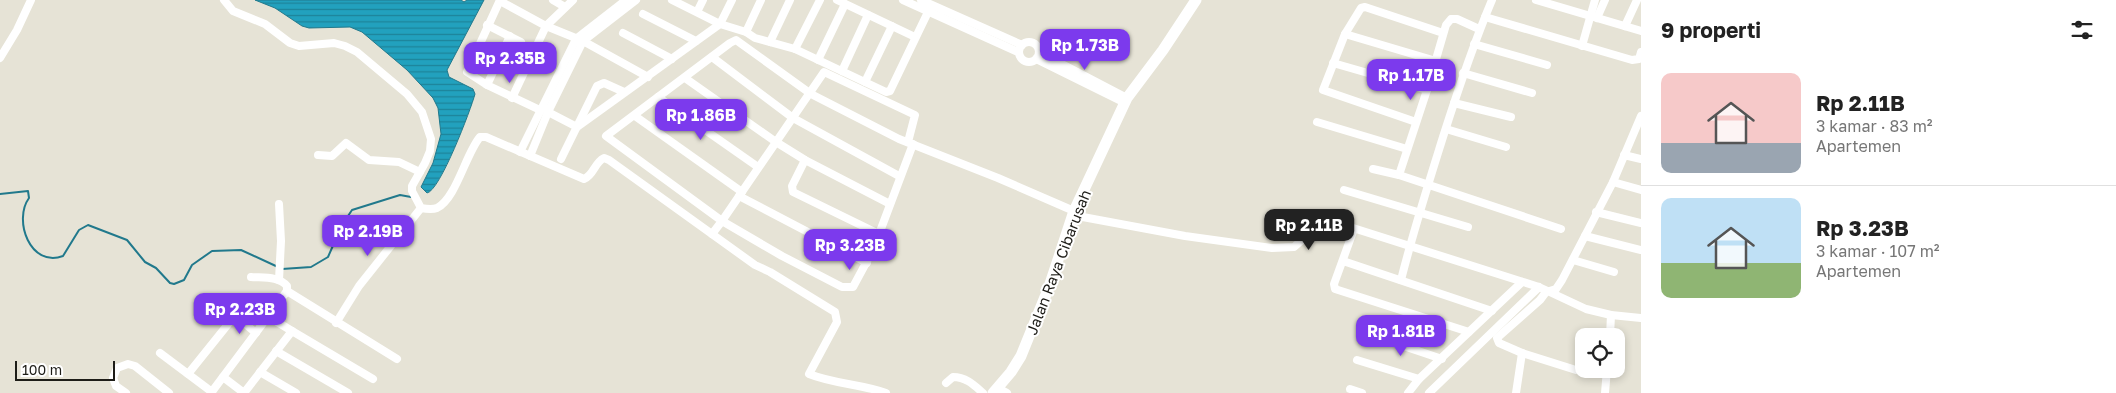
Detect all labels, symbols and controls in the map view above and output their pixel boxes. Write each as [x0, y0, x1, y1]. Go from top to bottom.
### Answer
icon: filters [2068, 16, 2096, 44]
text: 9 properti [1661, 17, 1761, 43]
pin: Rp 1.73B [1033, 28, 1137, 71]
text: Rp 1.73B [1051, 35, 1119, 55]
pin: Rp 2.35B [458, 42, 562, 84]
text: Rp 2.35B [475, 48, 545, 68]
pin: Rp 1.17B [1359, 58, 1463, 101]
text: Rp 1.17B [1378, 65, 1444, 85]
text: Rp 2.11B [1816, 90, 1905, 116]
icon: home [1701, 93, 1761, 153]
pin: Rp 1.86B [649, 98, 753, 141]
text: Rp 1.86B [666, 105, 736, 125]
text: 3 kamar · 83 m² [1816, 116, 1933, 136]
text: Apartemen [1816, 136, 1901, 156]
street label: Jalan Raya Cibarusah [1022, 187, 1094, 337]
pin: Rp 2.11B [1257, 208, 1361, 251]
pin: Rp 2.19B [316, 214, 420, 257]
text: Rp 2.11B [1275, 215, 1343, 235]
text: Rp 3.23B [1816, 215, 1909, 241]
icon: home [1701, 218, 1761, 278]
text: Rp 2.19B [333, 221, 403, 241]
pin: Rp 3.23B [798, 228, 902, 271]
text: Rp 3.23B [815, 235, 885, 255]
text: 3 kamar · 107 m² [1816, 241, 1940, 261]
text: Apartemen [1816, 261, 1901, 281]
pin: Rp 2.23B [188, 292, 292, 335]
text: Rp 2.23B [205, 299, 275, 319]
pin: Rp 1.81B [1349, 314, 1453, 357]
text: Rp 1.81B [1367, 321, 1435, 341]
map controls [1575, 328, 1625, 378]
button: locate [1575, 328, 1625, 378]
scale bar [15, 358, 115, 381]
text: 100 m [22, 361, 62, 378]

